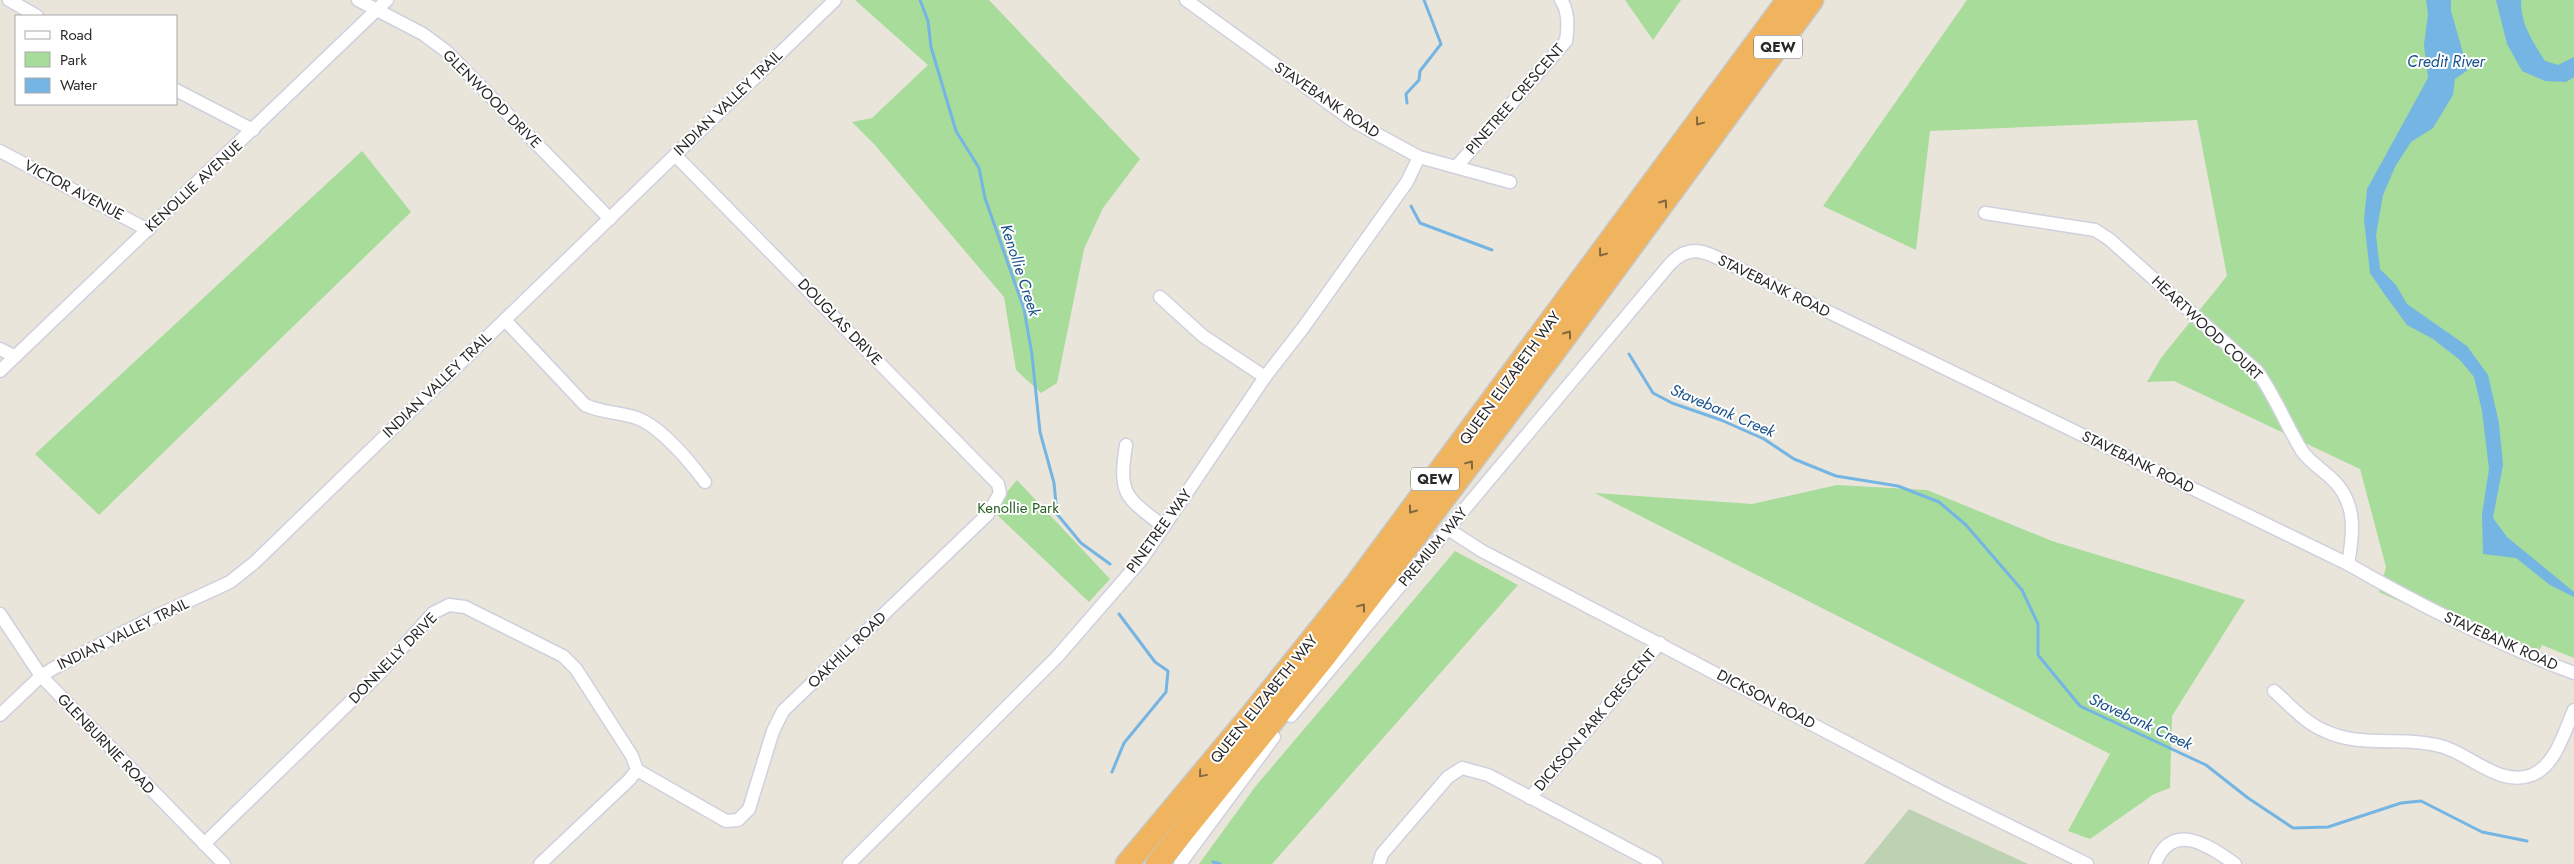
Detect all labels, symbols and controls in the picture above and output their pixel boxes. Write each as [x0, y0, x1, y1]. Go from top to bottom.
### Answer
legend [15, 15, 178, 105]
text: Road [60, 24, 92, 46]
road number: QEW [1754, 36, 1802, 58]
street label: PINETREE CRESCENT [1461, 39, 1569, 159]
street label: GLENWOOD DRIVE [438, 45, 546, 153]
street label: INDIAN VALLEY TRAIL [669, 45, 788, 161]
text: Park [60, 49, 87, 71]
water label: Credit River [2407, 50, 2487, 73]
street label: STAVEBANK ROAD [1270, 57, 1384, 143]
text: Water [60, 74, 98, 96]
one-way arrow [1696, 116, 1705, 126]
street label: KENOLLIE AVENUE [140, 135, 248, 237]
street label: VICTOR AVENUE [20, 154, 128, 226]
one-way arrow [1658, 199, 1667, 209]
water label: Kenollie Creek [995, 221, 1047, 320]
one-way arrow [1599, 247, 1608, 257]
street label: STAVEBANK ROAD [1714, 249, 1834, 323]
street label: HEARTWOOD COURT [2147, 271, 2267, 385]
street label: DOUGLAS DRIVE [793, 274, 887, 370]
street label: QUEEN ELIZABETH WAY [1454, 306, 1566, 449]
street label: INDIAN VALLEY TRAIL [378, 327, 497, 443]
one-way arrow [1562, 330, 1571, 340]
water label: Stavebank Creek [1667, 378, 1780, 443]
street label: STAVEBANK ROAD [2078, 425, 2198, 499]
one-way arrow [1465, 460, 1474, 469]
road number: QEW [1411, 468, 1459, 490]
street label: PINETREE WAY [1121, 484, 1197, 577]
park label: Kenollie Park [977, 497, 1059, 519]
street label: PREMIUM WAY [1393, 502, 1473, 591]
one-way arrow [1409, 504, 1418, 514]
street label: INDIAN VALLEY TRAIL [54, 592, 193, 675]
one-way arrow [1356, 603, 1365, 613]
street label: STAVEBANK ROAD [2440, 606, 2562, 676]
street label: DONNELLY DRIVE [344, 607, 442, 709]
street label: OAKHILL ROAD [803, 607, 891, 693]
street label: QUEEN ELIZABETH WAY [1205, 629, 1323, 768]
street label: DICKSON PARK CRESCENT [1529, 644, 1661, 796]
street label: DICKSON ROAD [1713, 664, 1819, 734]
water label: Stavebank Creek [2085, 687, 2197, 756]
street label: GLENBURNIE ROAD [52, 689, 160, 799]
one-way arrow [1199, 769, 1208, 778]

